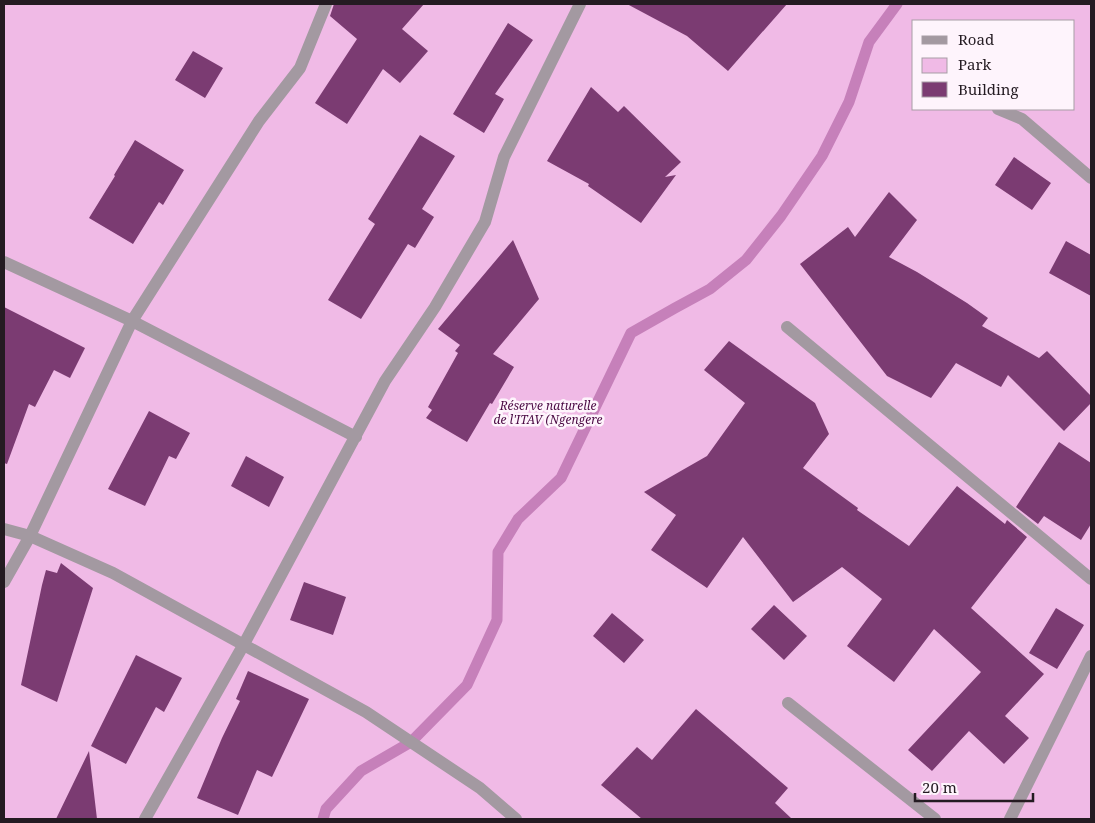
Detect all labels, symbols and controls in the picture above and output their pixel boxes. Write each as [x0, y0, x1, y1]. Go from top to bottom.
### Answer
legend [912, 20, 1075, 110]
text: Road [958, 29, 994, 49]
text: Park [958, 54, 992, 74]
text: Building [958, 79, 1019, 99]
park label: Réserve naturelle de l'ITAV (Ngengere [494, 397, 603, 428]
scale bar [915, 770, 1032, 802]
text: 20 m [922, 777, 957, 797]

